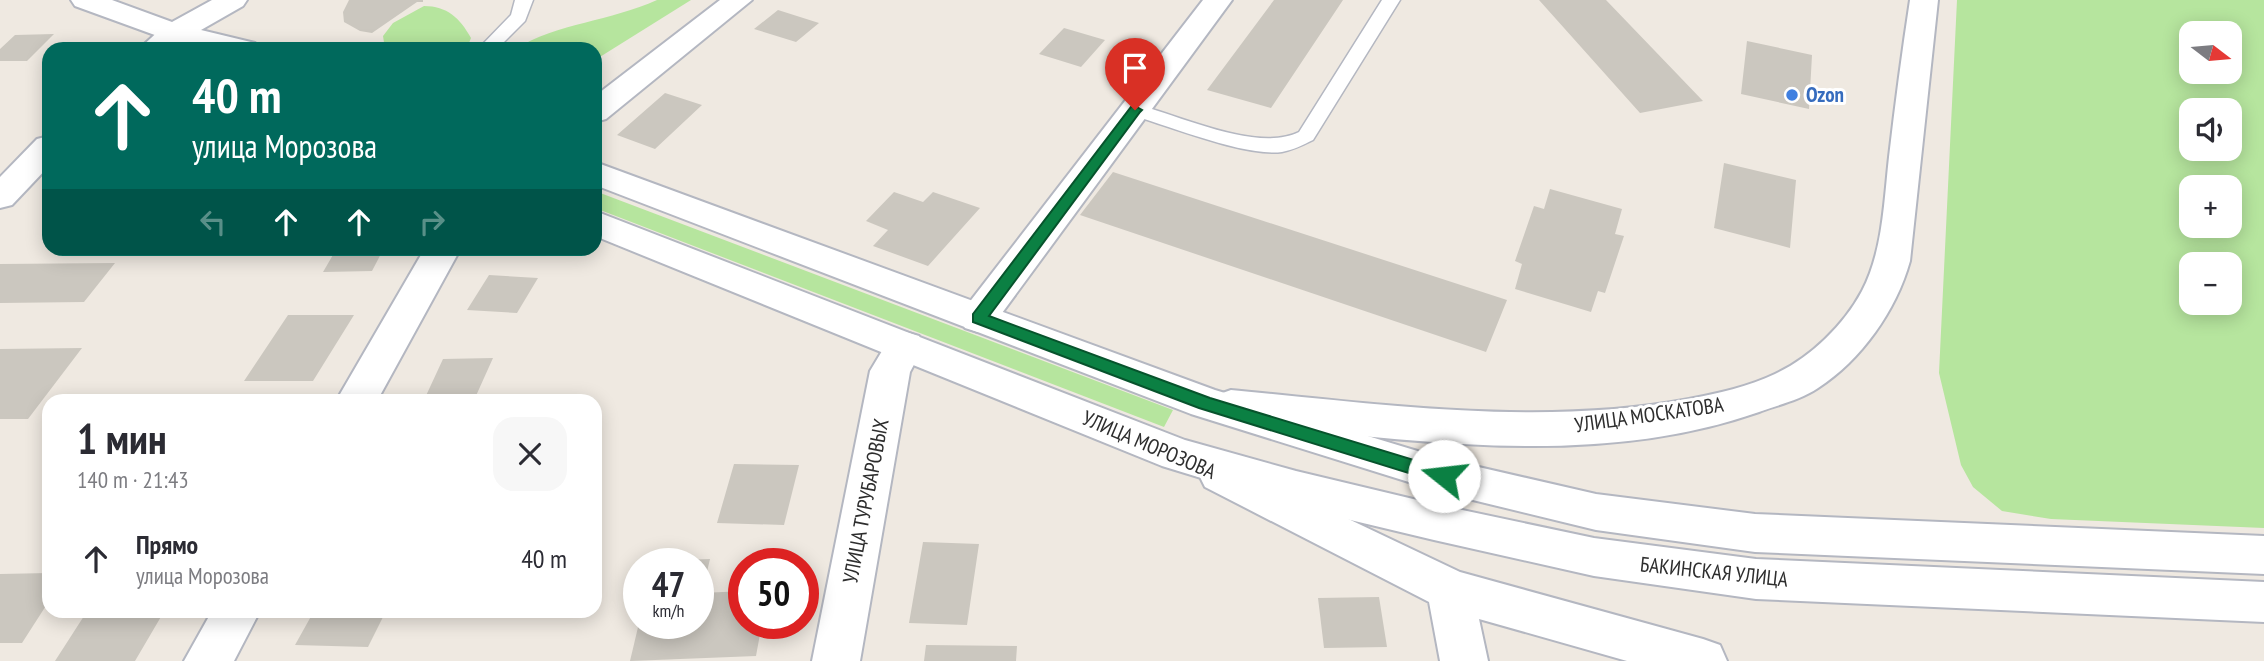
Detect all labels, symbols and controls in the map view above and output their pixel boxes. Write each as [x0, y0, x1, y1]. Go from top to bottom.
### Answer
north arrow [2179, 21, 2242, 84]
map controls [2179, 21, 2242, 315]
pin [1105, 38, 1165, 110]
icon: arrive [1116, 49, 1154, 87]
text: 40 m [192, 63, 281, 127]
icon: ahead [77, 70, 168, 161]
place label: Ozon [1806, 81, 1844, 108]
marker: Ozon [1784, 87, 1800, 103]
button: sound [2179, 98, 2242, 161]
text: улица Морозова [192, 125, 377, 167]
button: + [2179, 175, 2242, 238]
icon: left [194, 203, 232, 241]
icon: ahead [267, 203, 305, 241]
icon: ahead [340, 203, 378, 241]
icon: right [413, 203, 451, 241]
button: − [2179, 252, 2242, 315]
street label: УЛИЦА МОСКАТОВА [1573, 391, 1725, 438]
street label: УЛИЦА МОРОЗОВА [1078, 404, 1220, 485]
text: 1 мин [77, 411, 167, 466]
street label: УЛИЦА ТУРУБАРОВЫХ [836, 416, 895, 585]
button: close [493, 417, 567, 491]
position arrow [1407, 439, 1481, 513]
text: 140 m · 21:43 [77, 465, 189, 494]
text: Прямо [136, 528, 198, 561]
icon: ahead [77, 540, 115, 578]
text: 40 m [521, 542, 567, 575]
speed limit sign: 50 [728, 548, 819, 639]
street label: БАКИНСКАЯ УЛИЦА [1639, 550, 1789, 593]
text: улица Морозова [136, 561, 269, 590]
text: 47 [652, 561, 685, 607]
text: km/h [653, 599, 684, 622]

